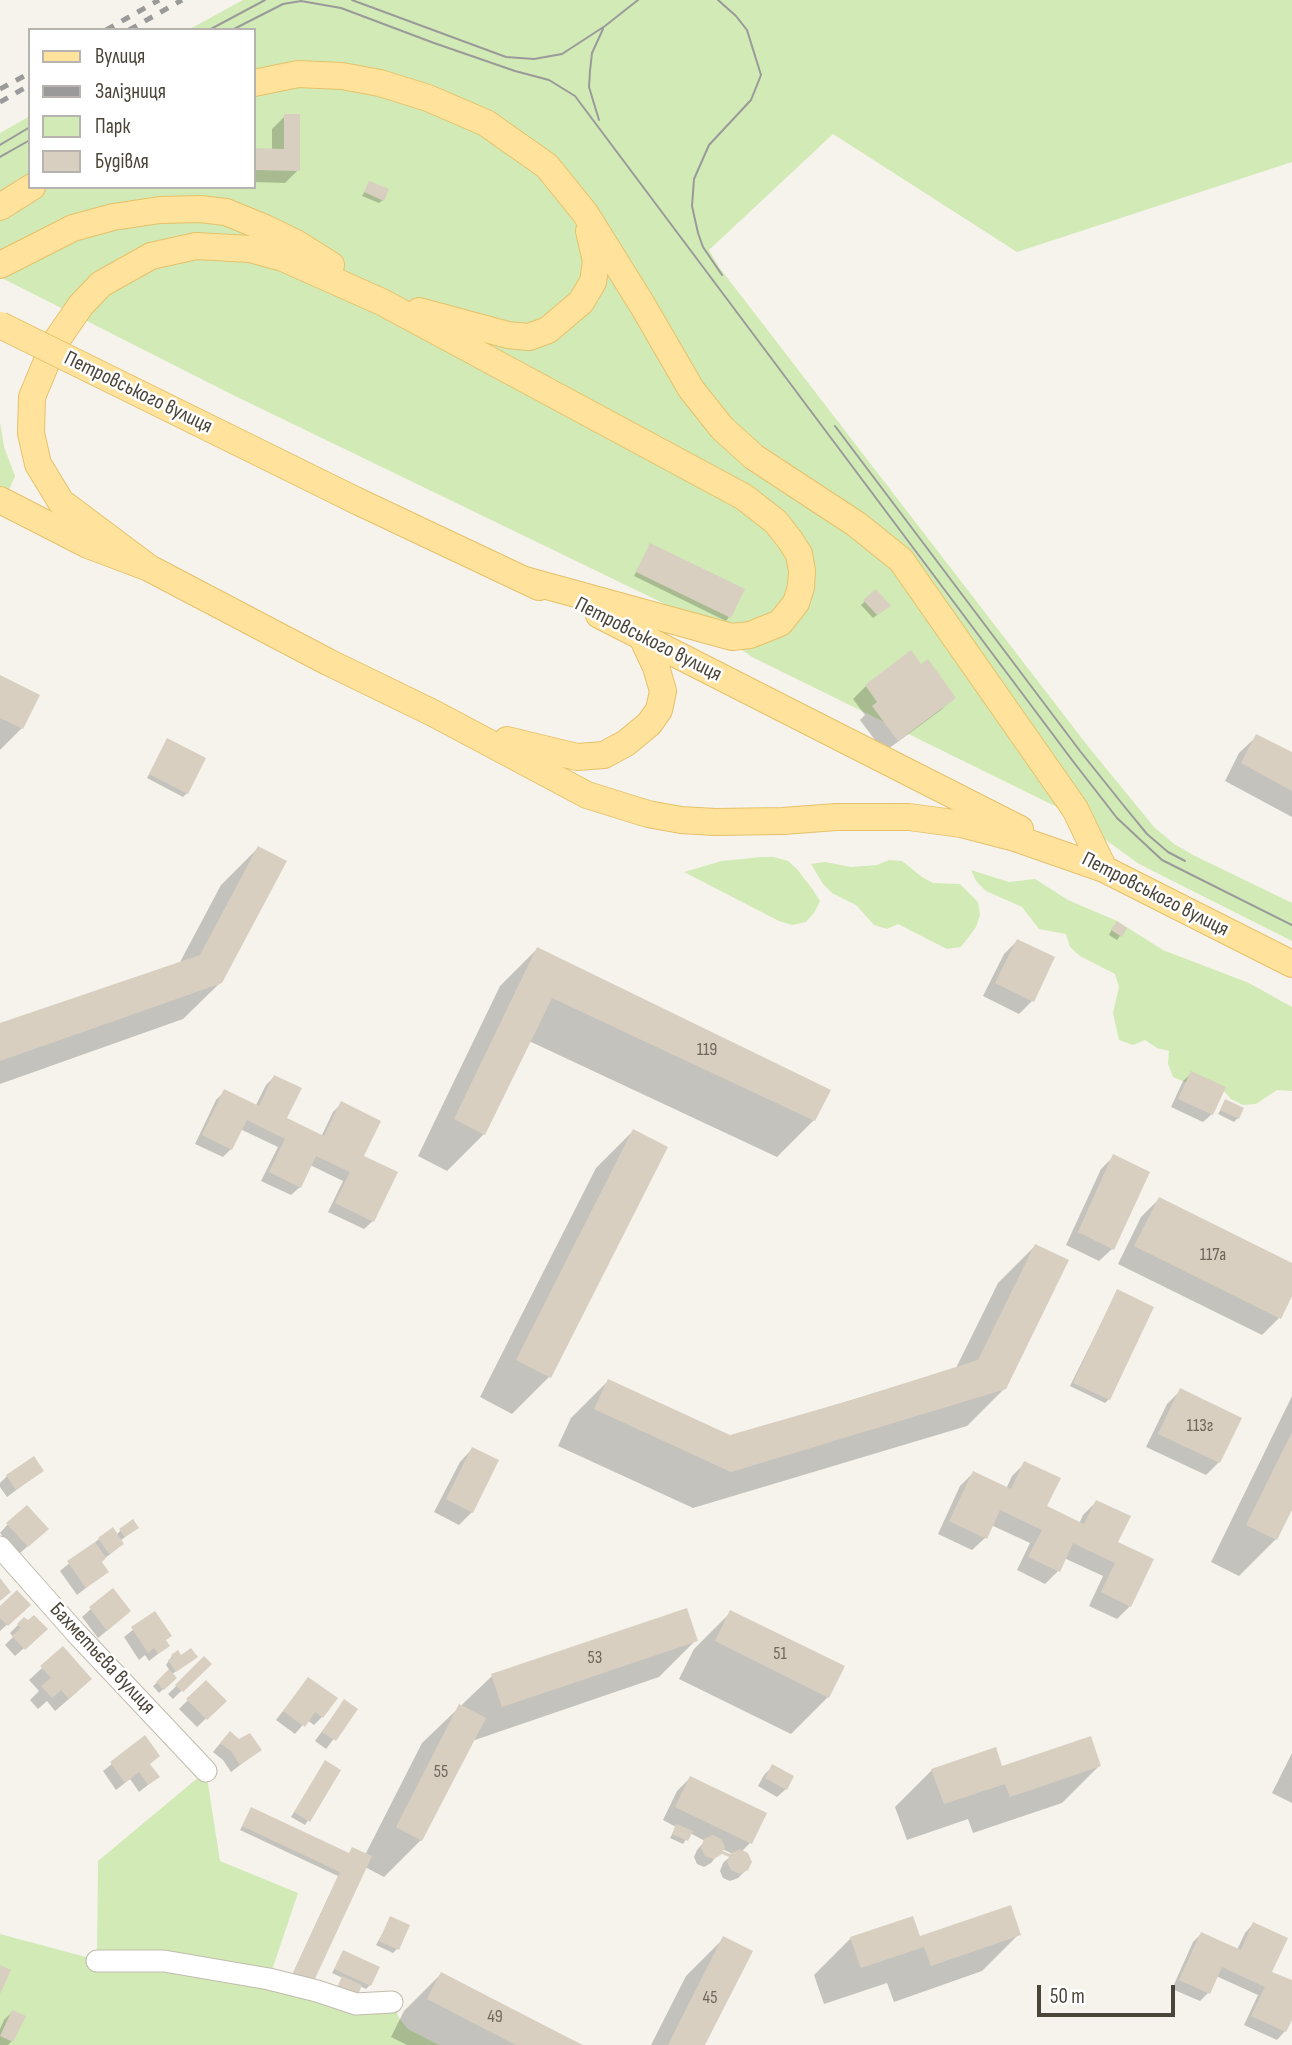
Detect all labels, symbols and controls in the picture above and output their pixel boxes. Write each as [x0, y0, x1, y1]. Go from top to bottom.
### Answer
legend [28, 28, 256, 189]
text: Вулиця [95, 44, 145, 69]
text: Залізниця [95, 79, 166, 104]
text: Парк [95, 114, 130, 139]
text: Будівля [95, 149, 149, 174]
street label: Петровського вулиця [60, 346, 216, 440]
street label: Петровського вулиця [570, 592, 726, 688]
street label: Петровського вулиця [1077, 847, 1233, 943]
house number: 119 [697, 1039, 717, 1061]
house number: 117а [1200, 1244, 1226, 1266]
house number: 113г [1187, 1415, 1213, 1437]
street label: Бахметьєва вулиця [44, 1598, 160, 1720]
house number: 51 [773, 1643, 787, 1665]
house number: 53 [588, 1647, 602, 1669]
house number: 55 [434, 1761, 448, 1783]
scale bar [1040, 1972, 1178, 2016]
text: 50 m [1050, 1984, 1085, 2009]
house number: 45 [703, 1987, 717, 2009]
house number: 49 [487, 2006, 503, 2028]

